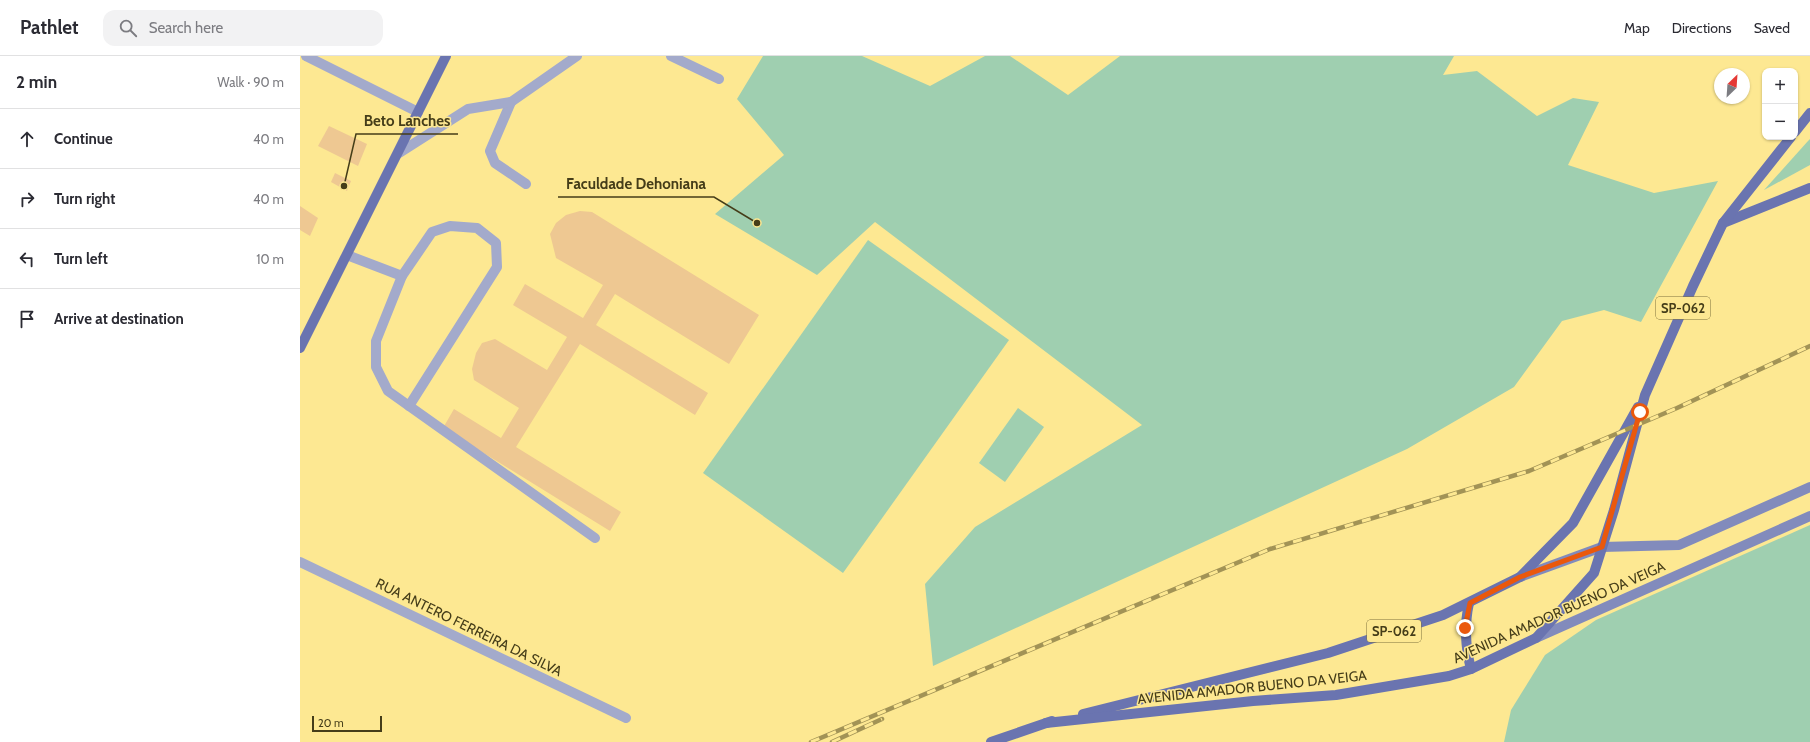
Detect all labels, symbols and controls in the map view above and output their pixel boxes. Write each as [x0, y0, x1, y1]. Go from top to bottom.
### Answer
search box [103, 10, 383, 46]
text: Pathlet [20, 16, 79, 39]
icon: search [117, 17, 139, 39]
text: Search here [149, 19, 223, 37]
text: Map [1624, 19, 1650, 37]
text: Directions [1672, 19, 1732, 37]
text: Saved [1754, 19, 1790, 37]
north arrow [1714, 68, 1750, 104]
map controls [1762, 68, 1798, 140]
button: + [1762, 68, 1798, 104]
text: 2 min [16, 72, 57, 92]
text: Walk · 90 m [217, 74, 284, 90]
button: − [1762, 104, 1798, 140]
callout: Beto Lanches [356, 107, 458, 134]
text: Beto Lanches [364, 112, 450, 130]
icon: ahead [16, 128, 38, 150]
text: Continue [54, 130, 113, 148]
text: 40 m [253, 131, 284, 147]
callout: Faculdade Dehoniana [558, 170, 714, 197]
text: Faculdade Dehoniana [566, 175, 706, 193]
icon: right [16, 188, 38, 210]
text: Turn right [54, 190, 115, 208]
text: 40 m [253, 191, 284, 207]
icon: left [16, 248, 38, 270]
text: Turn left [54, 250, 108, 268]
text: 10 m [256, 251, 284, 267]
road number: SP-062 [1656, 297, 1710, 319]
icon: arrive [16, 308, 38, 330]
text: Arrive at destination [54, 310, 184, 328]
route start [1631, 403, 1649, 421]
street label: AVENIDA AMADOR BUENO DA VEIGA [1450, 557, 1668, 667]
street label: RUA ANTERO FERREIRA DA SILVA [373, 574, 566, 680]
route end [1456, 619, 1474, 637]
road number: SP-062 [1367, 620, 1421, 642]
street label: AVENIDA AMADOR BUENO DA VEIGA [1137, 666, 1368, 708]
scale bar [312, 714, 382, 733]
text: 20 m [318, 716, 344, 730]

